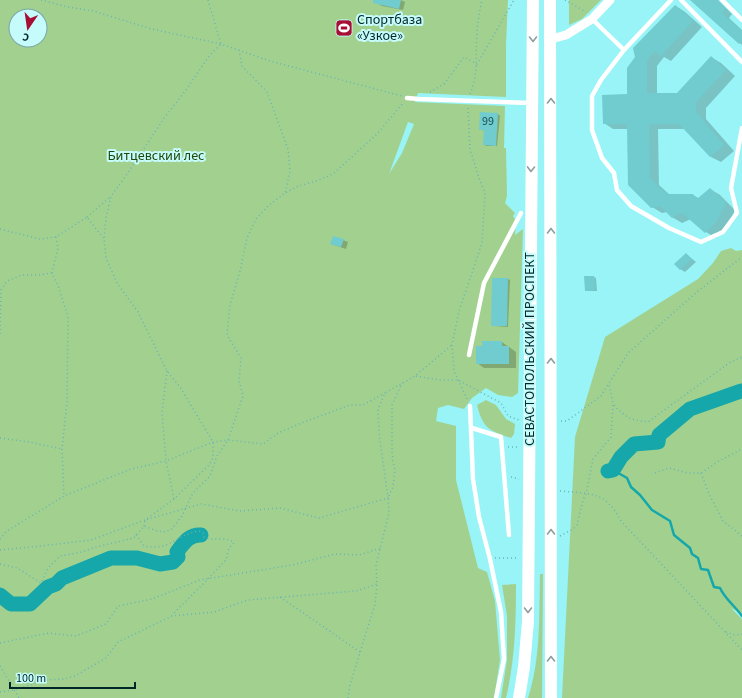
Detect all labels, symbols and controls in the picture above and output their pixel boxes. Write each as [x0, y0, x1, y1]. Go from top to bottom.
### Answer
north arrow [8, 8, 48, 48]
place label: Спортбаза «Узкое» [357, 10, 422, 46]
sports icon: Спортбаза «Узкое» [334, 18, 354, 38]
text: С [20, 29, 31, 45]
one-way arrow [529, 36, 537, 42]
one-way arrow [547, 98, 555, 104]
house number: 99 [482, 113, 494, 130]
park label: Битцевский лес [107, 146, 205, 166]
one-way arrow [527, 166, 535, 172]
one-way arrow [547, 228, 555, 234]
street label: СЕВАСТОПОЛЬСКИЙ ПРОСПЕКТ [520, 252, 540, 446]
one-way arrow [547, 358, 555, 364]
one-way arrow [547, 529, 555, 535]
one-way arrow [524, 607, 532, 613]
one-way arrow [547, 656, 555, 662]
scale bar [10, 664, 135, 690]
text: 100 m [16, 670, 46, 687]

